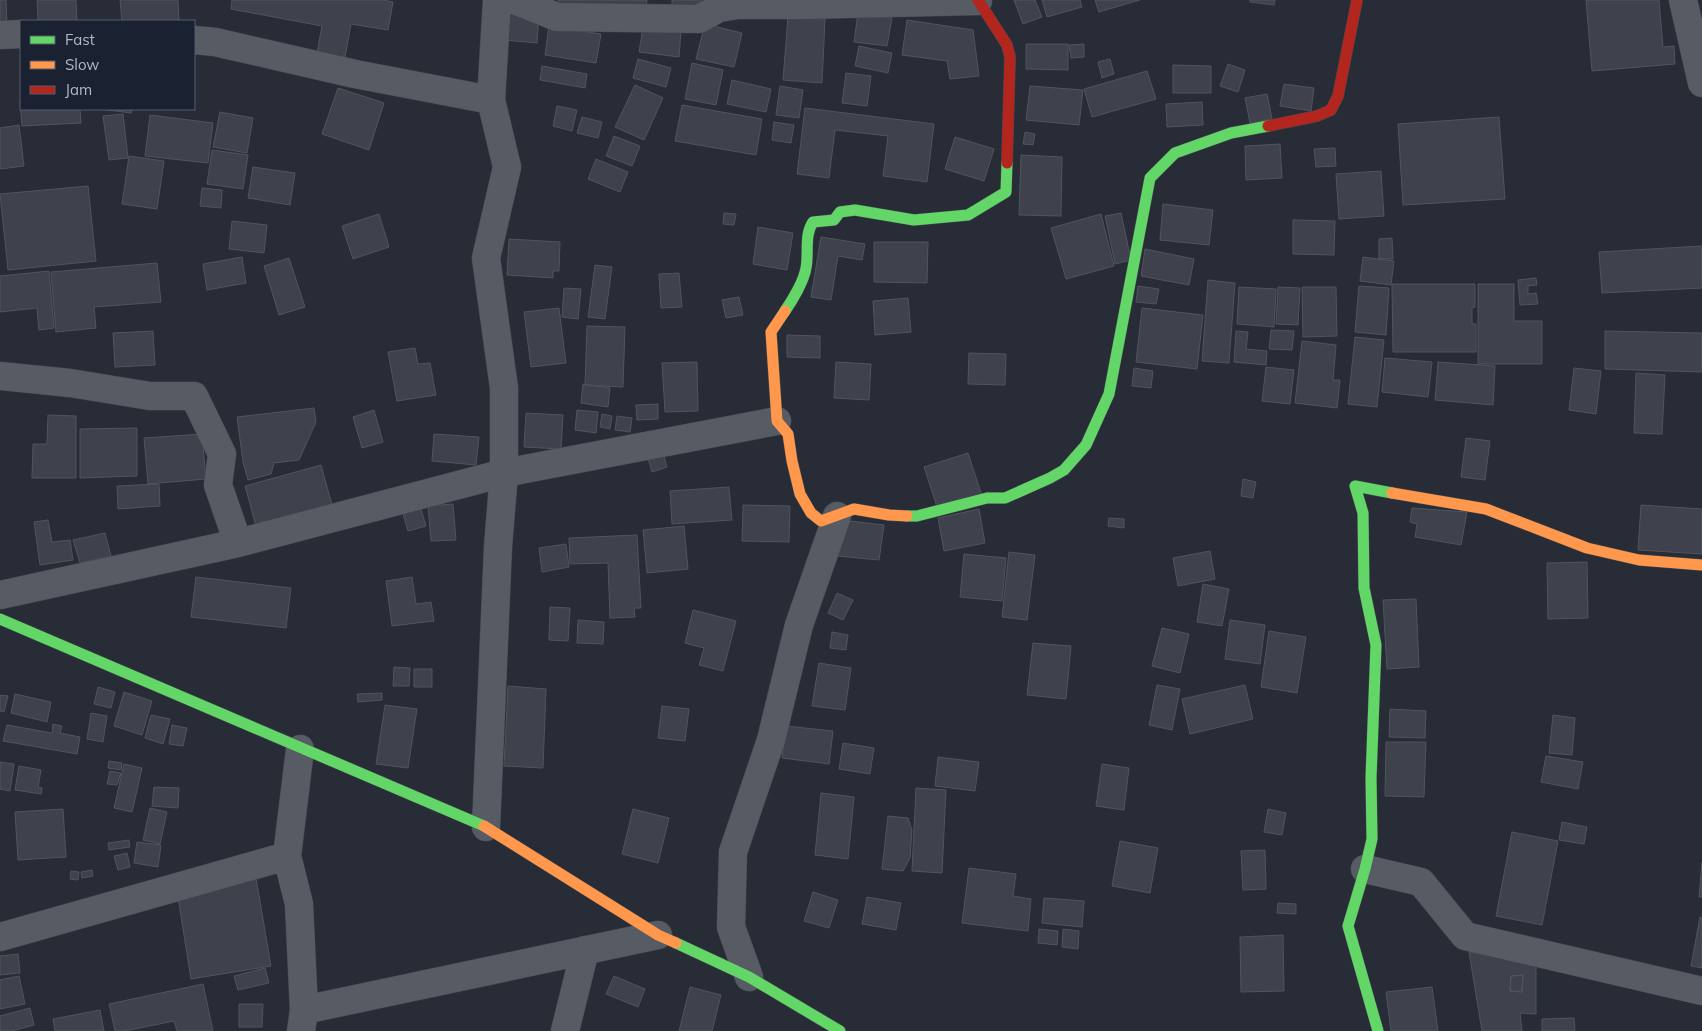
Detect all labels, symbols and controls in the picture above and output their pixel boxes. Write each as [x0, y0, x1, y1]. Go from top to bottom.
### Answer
legend [20, 20, 195, 110]
text: Fast [65, 30, 95, 49]
text: Slow [65, 55, 99, 74]
text: Jam [65, 80, 92, 99]

